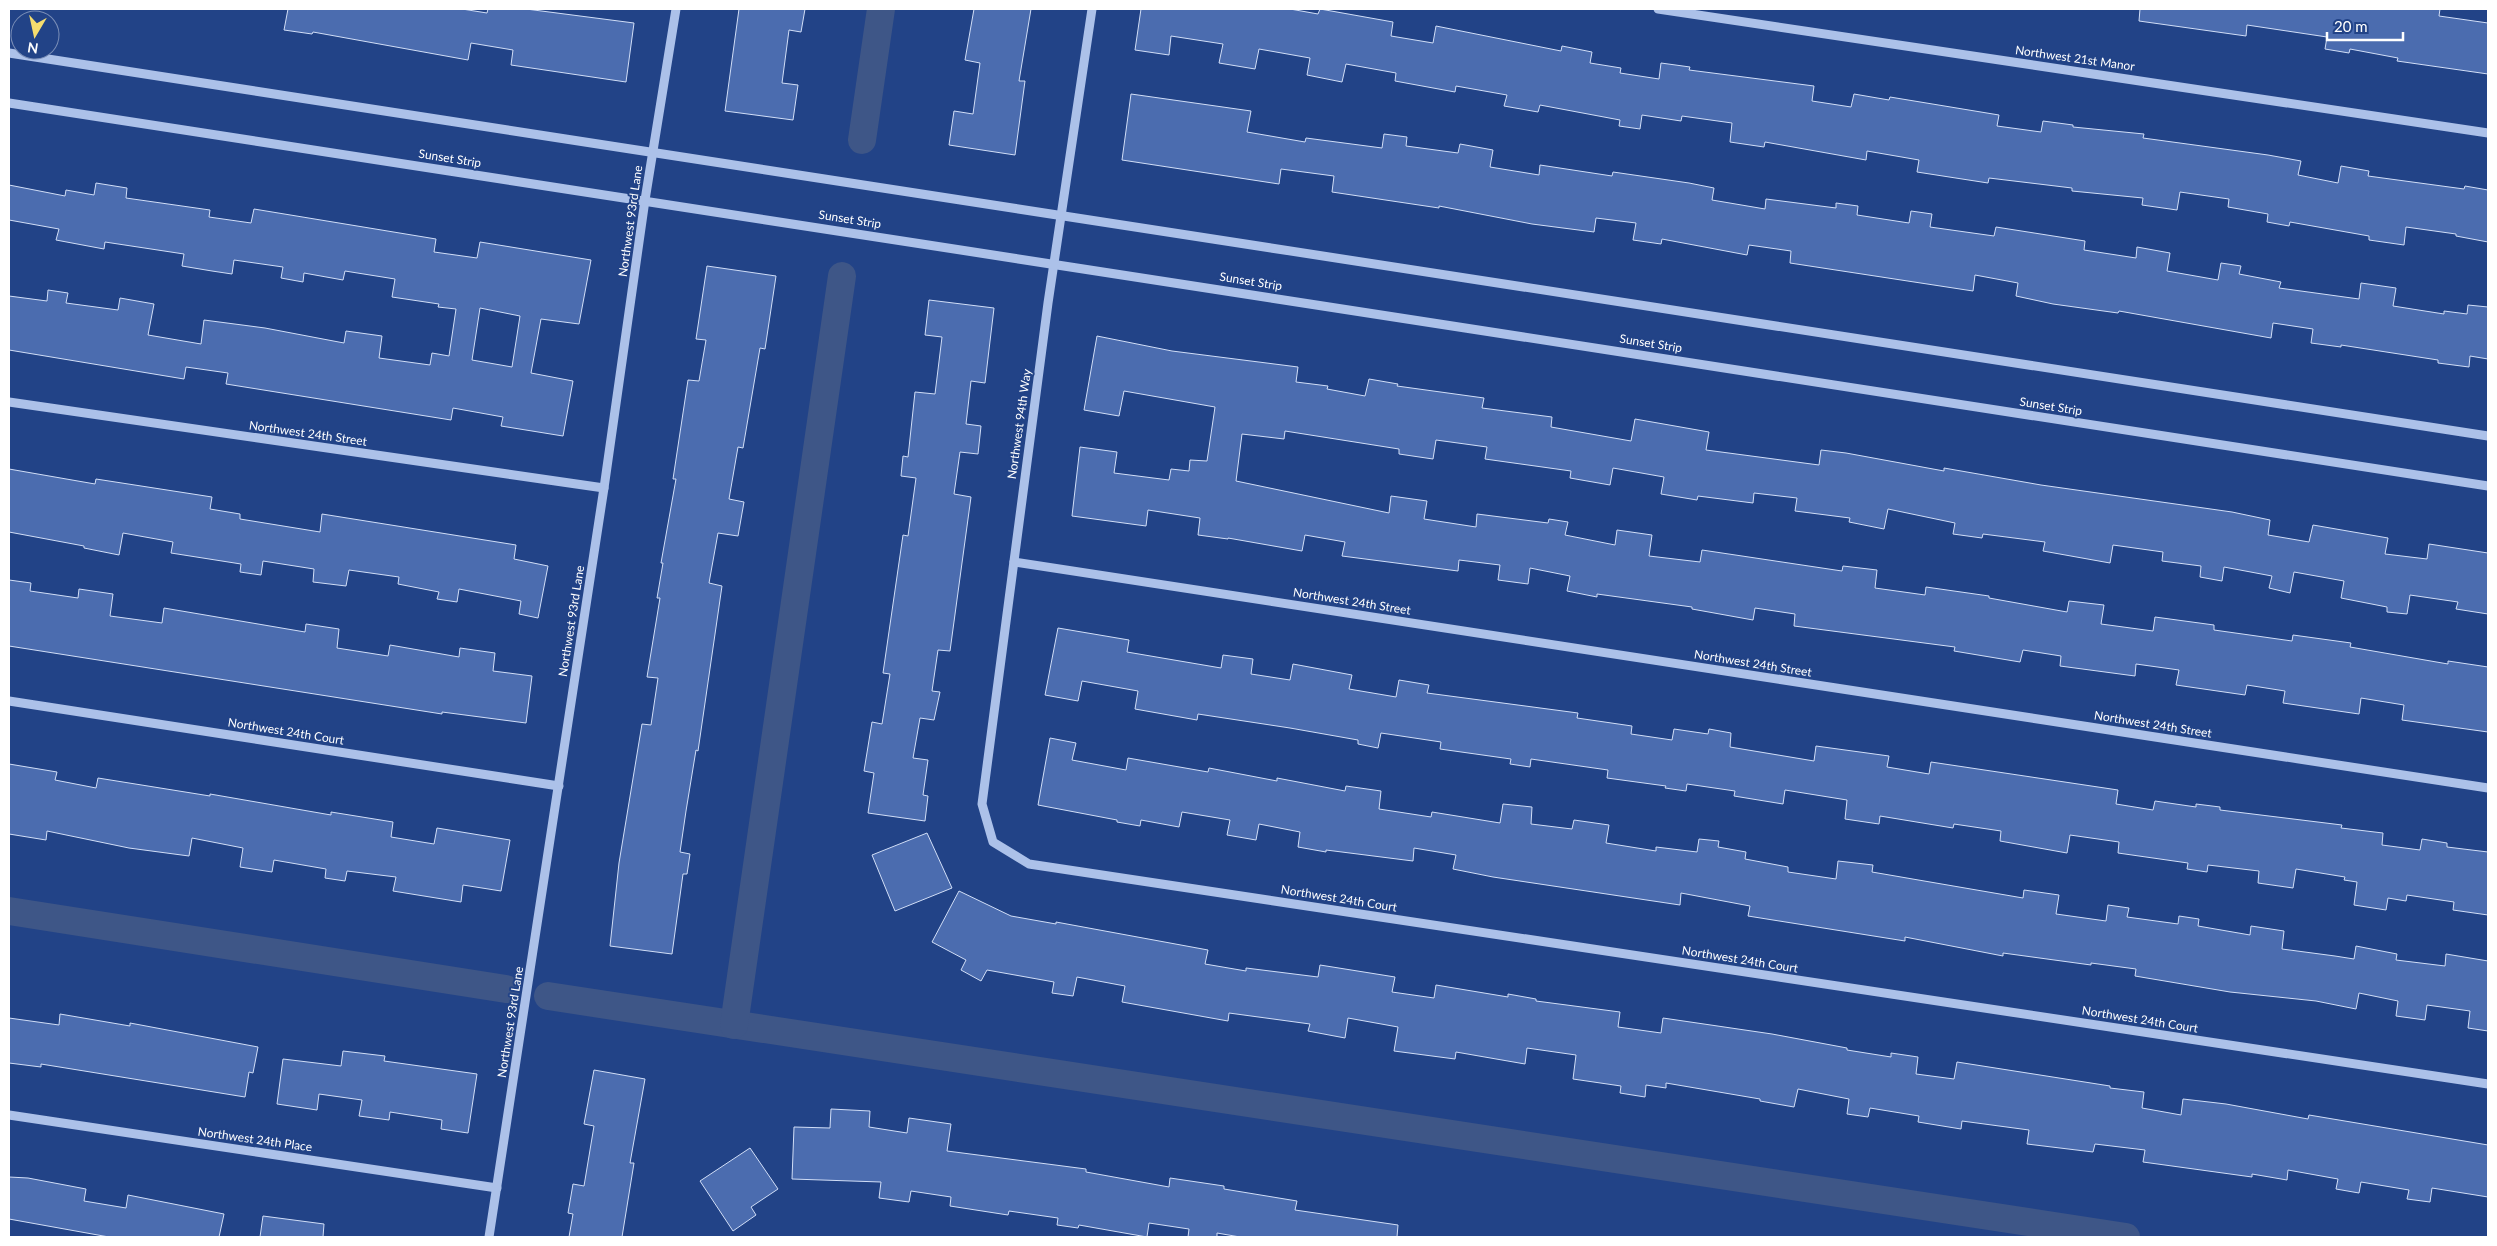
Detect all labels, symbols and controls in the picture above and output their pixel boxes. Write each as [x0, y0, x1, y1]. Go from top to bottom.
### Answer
north arrow [10, 10, 60, 60]
scale bar [2327, 10, 2403, 42]
text: 20 m [2334, 17, 2368, 35]
text: N [26, 39, 40, 58]
street label: Northwest 21st Manor [2014, 42, 2136, 74]
street label: Sunset Strip [418, 146, 483, 170]
street label: Northwest 93rd Lane [615, 164, 645, 278]
street label: Sunset Strip [818, 207, 883, 231]
street label: Sunset Strip [1219, 269, 1284, 293]
street label: Sunset Strip [1619, 331, 1684, 355]
street label: Northwest 94th Way [1004, 367, 1034, 480]
street label: Sunset Strip [2019, 394, 2084, 418]
street label: Northwest 24th Street [248, 417, 369, 449]
street label: Northwest 93rd Lane [555, 564, 587, 678]
street label: Northwest 24th Street [1292, 584, 1413, 618]
street label: Northwest 24th Street [1693, 646, 1814, 680]
street label: Northwest 24th Street [2093, 707, 2214, 741]
street label: Northwest 24th Court [227, 714, 346, 748]
street label: Northwest 24th Court [1280, 881, 1399, 915]
street label: Northwest 24th Court [1681, 942, 1800, 976]
street label: Northwest 93rd Lane [494, 965, 526, 1079]
street label: Northwest 24th Court [2081, 1002, 2200, 1036]
street label: Northwest 24th Place [197, 1124, 313, 1154]

